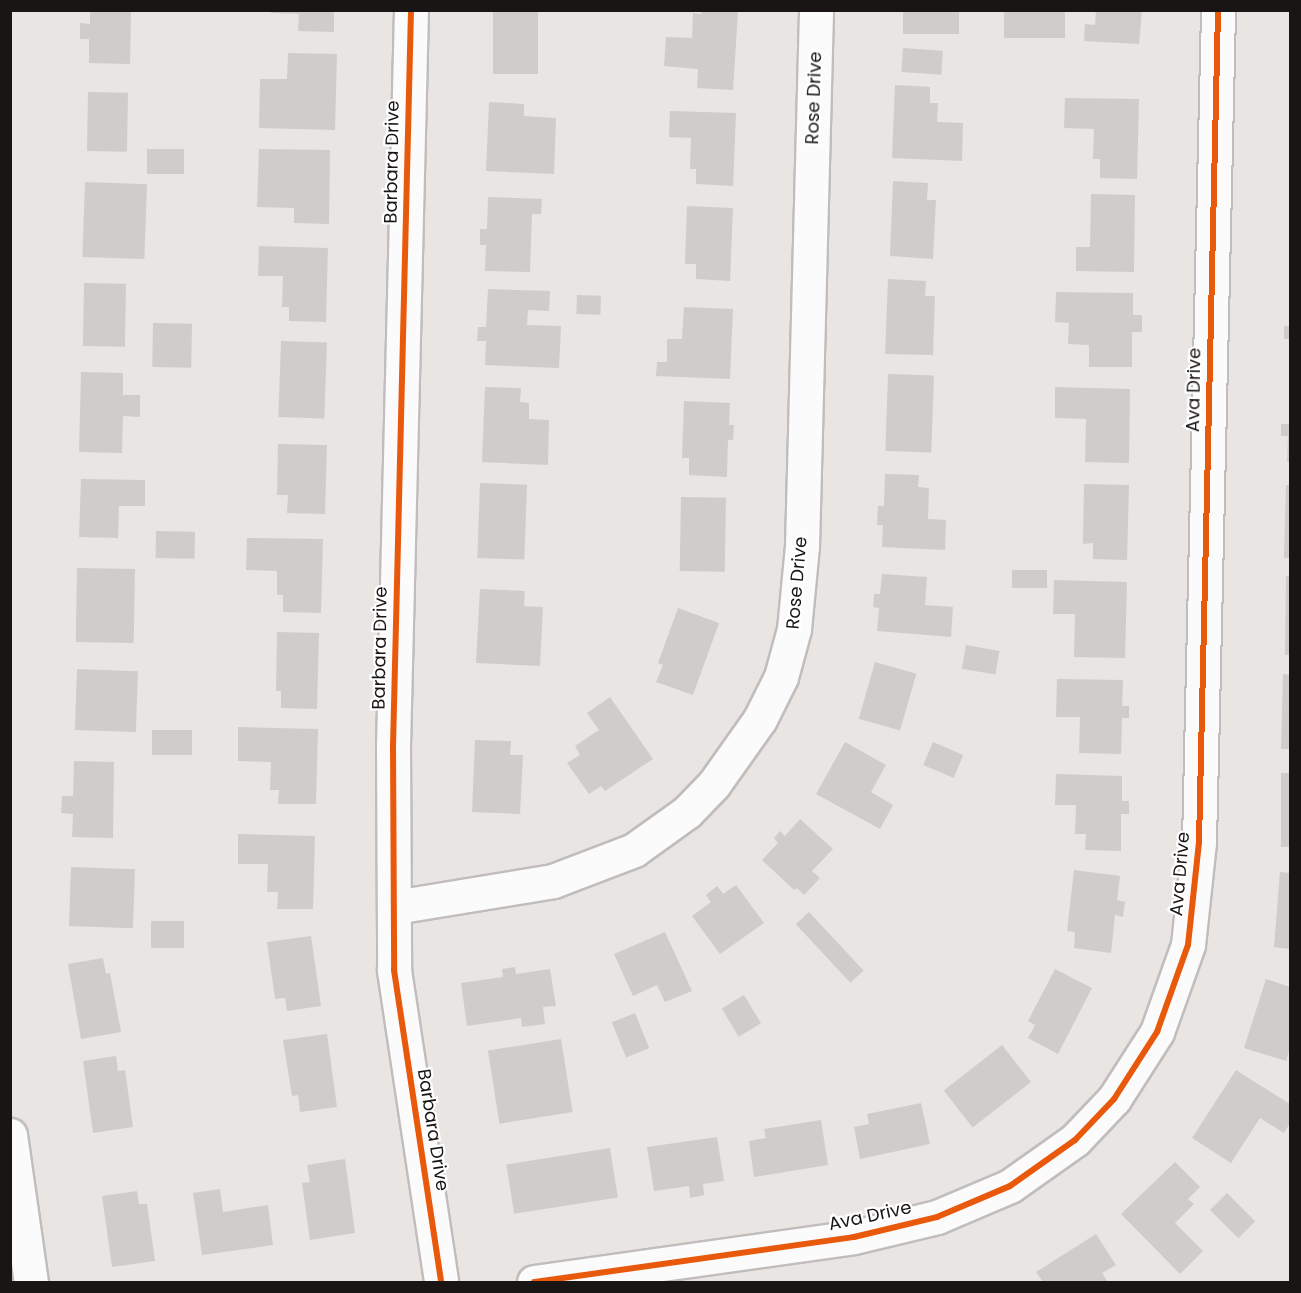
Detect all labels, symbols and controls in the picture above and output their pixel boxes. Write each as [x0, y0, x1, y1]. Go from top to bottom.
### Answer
street label: Rose Drive [802, 51, 826, 145]
street label: Barbara Drive [380, 100, 404, 224]
street label: Ava Drive [1182, 348, 1206, 432]
street label: Rose Drive [782, 536, 812, 630]
street label: Barbara Drive [368, 586, 392, 710]
street label: Ava Drive [1166, 831, 1194, 917]
street label: Barbara Drive [413, 1068, 453, 1192]
street label: Ava Drive [827, 1197, 913, 1235]

